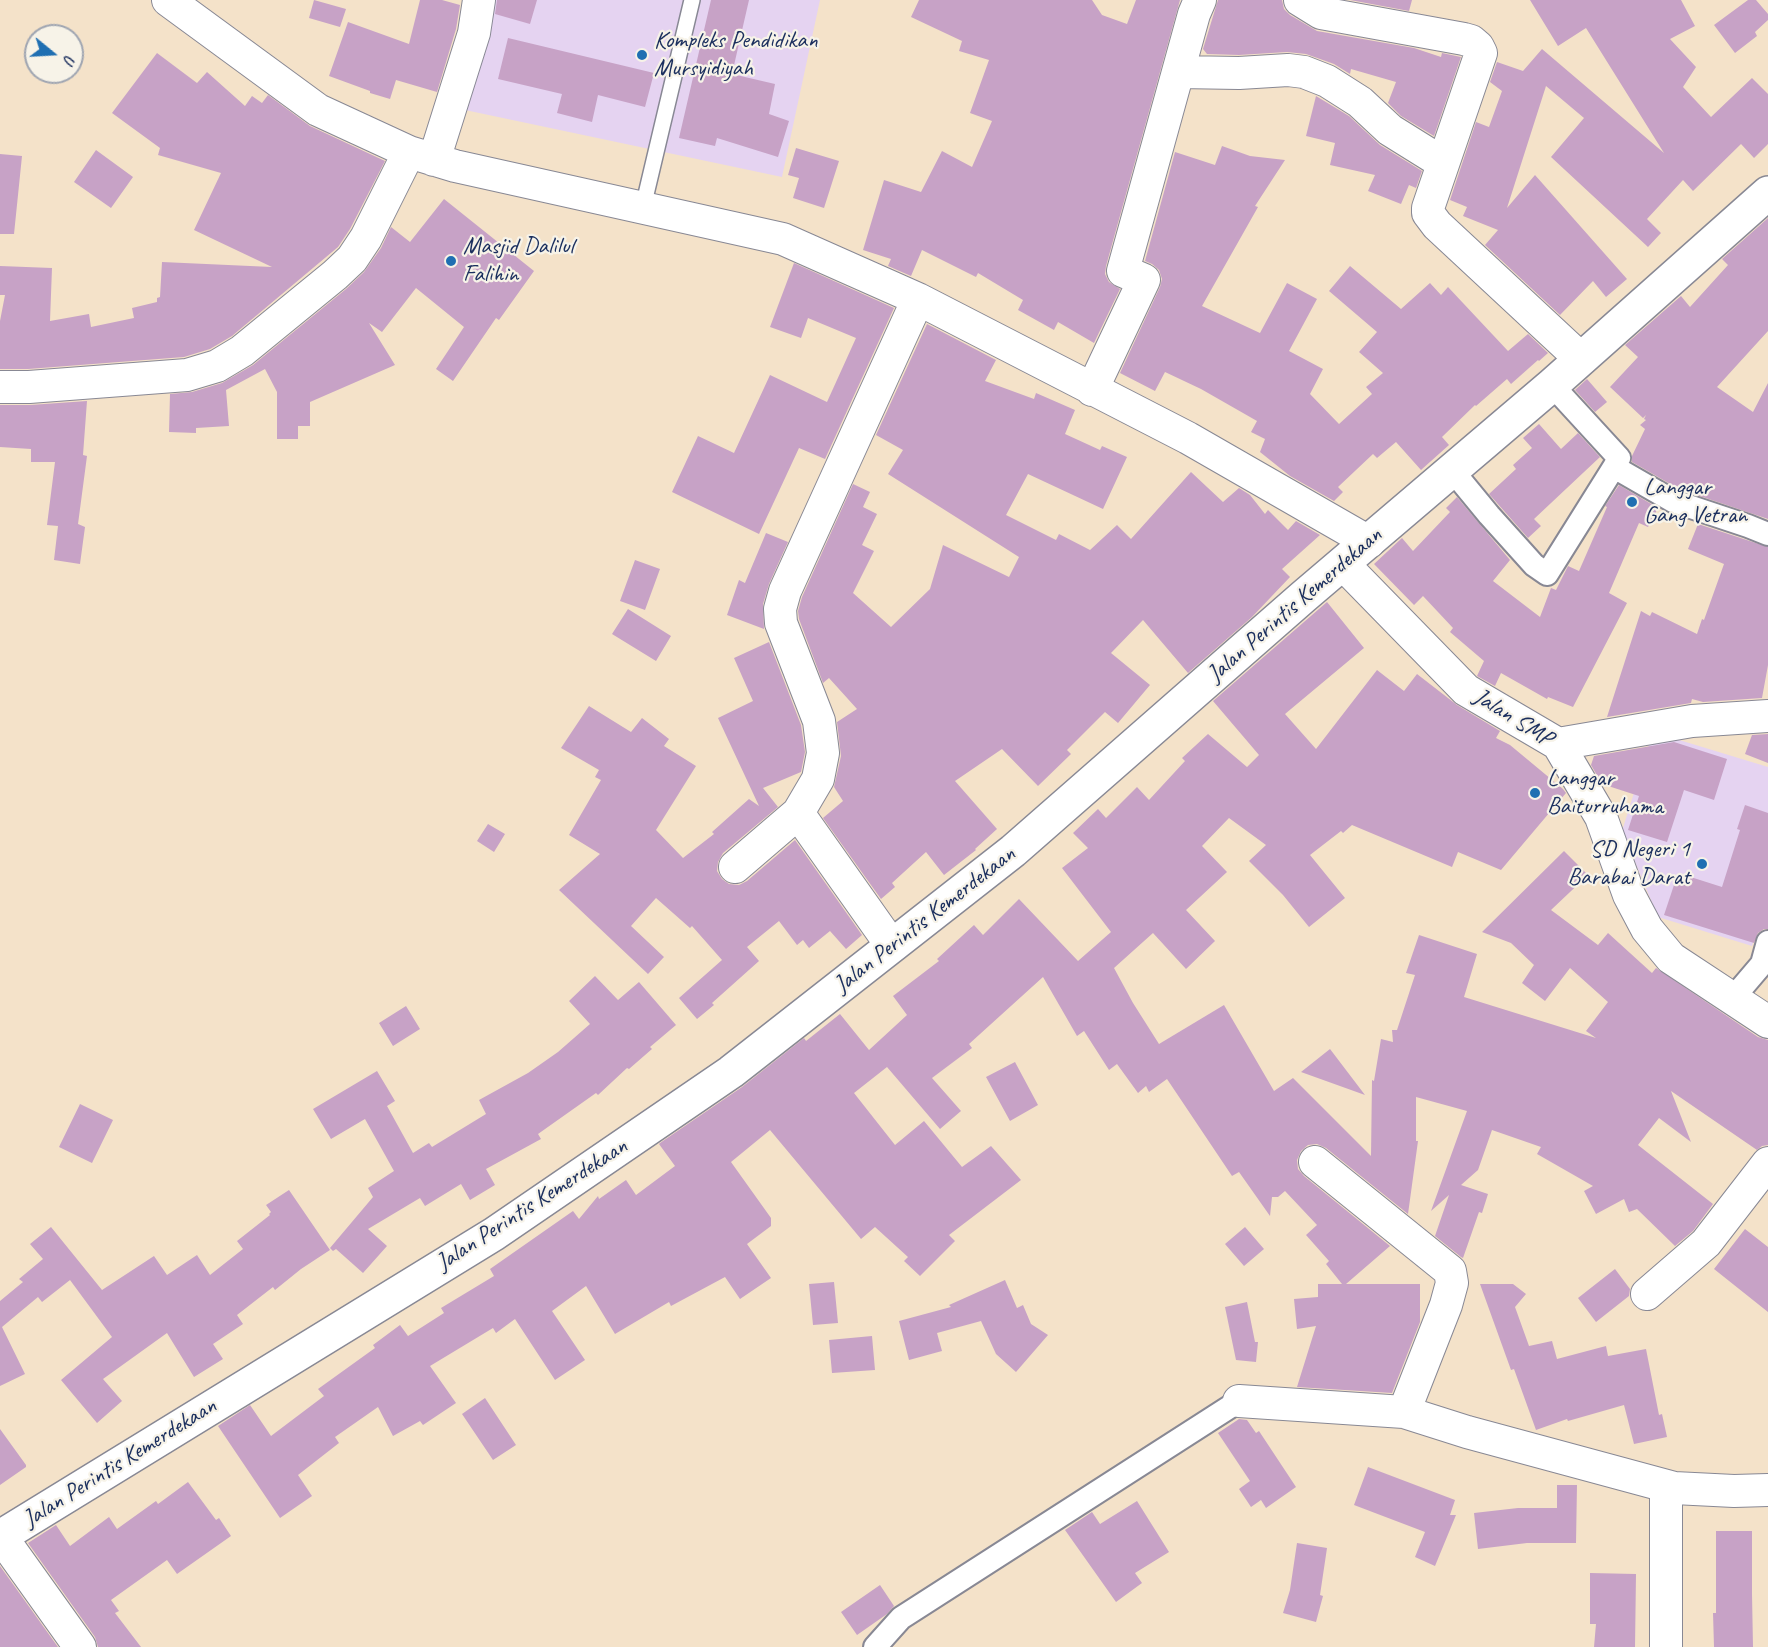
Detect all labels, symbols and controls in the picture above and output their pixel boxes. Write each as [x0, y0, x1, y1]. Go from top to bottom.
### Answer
north arrow [24, 24, 84, 84]
place label: Kompleks Pendidikan Mursyidiyah [654, 27, 817, 83]
marker: Kompleks Pendidikan Mursyidiyah [635, 48, 649, 62]
text: U [59, 52, 80, 66]
place label: Masjid Dalilul Falihin [463, 233, 573, 289]
marker: Masjid Dalilul Falihin [444, 254, 458, 268]
place label: Langgar Gang Vetran [1644, 474, 1747, 530]
marker: Langgar Gang Vetran [1625, 495, 1639, 509]
street label: Jalan Perintis Kemerdekaan [1202, 521, 1388, 689]
street label: Jalan SMP [1468, 682, 1558, 754]
place label: Langgar Baiturruhama [1547, 765, 1663, 821]
marker: Langgar Baiturruhama [1528, 786, 1542, 800]
place label: SD Negeri 1 Barabai Darat [1568, 836, 1690, 892]
street label: Jalan Perintis Kemerdekaan [829, 840, 1021, 1000]
marker: SD Negeri 1 Barabai Darat [1695, 857, 1709, 871]
street label: Jalan Perintis Kemerdekaan [431, 1132, 633, 1278]
street label: Jalan Perintis Kemerdekaan [18, 1392, 222, 1534]

